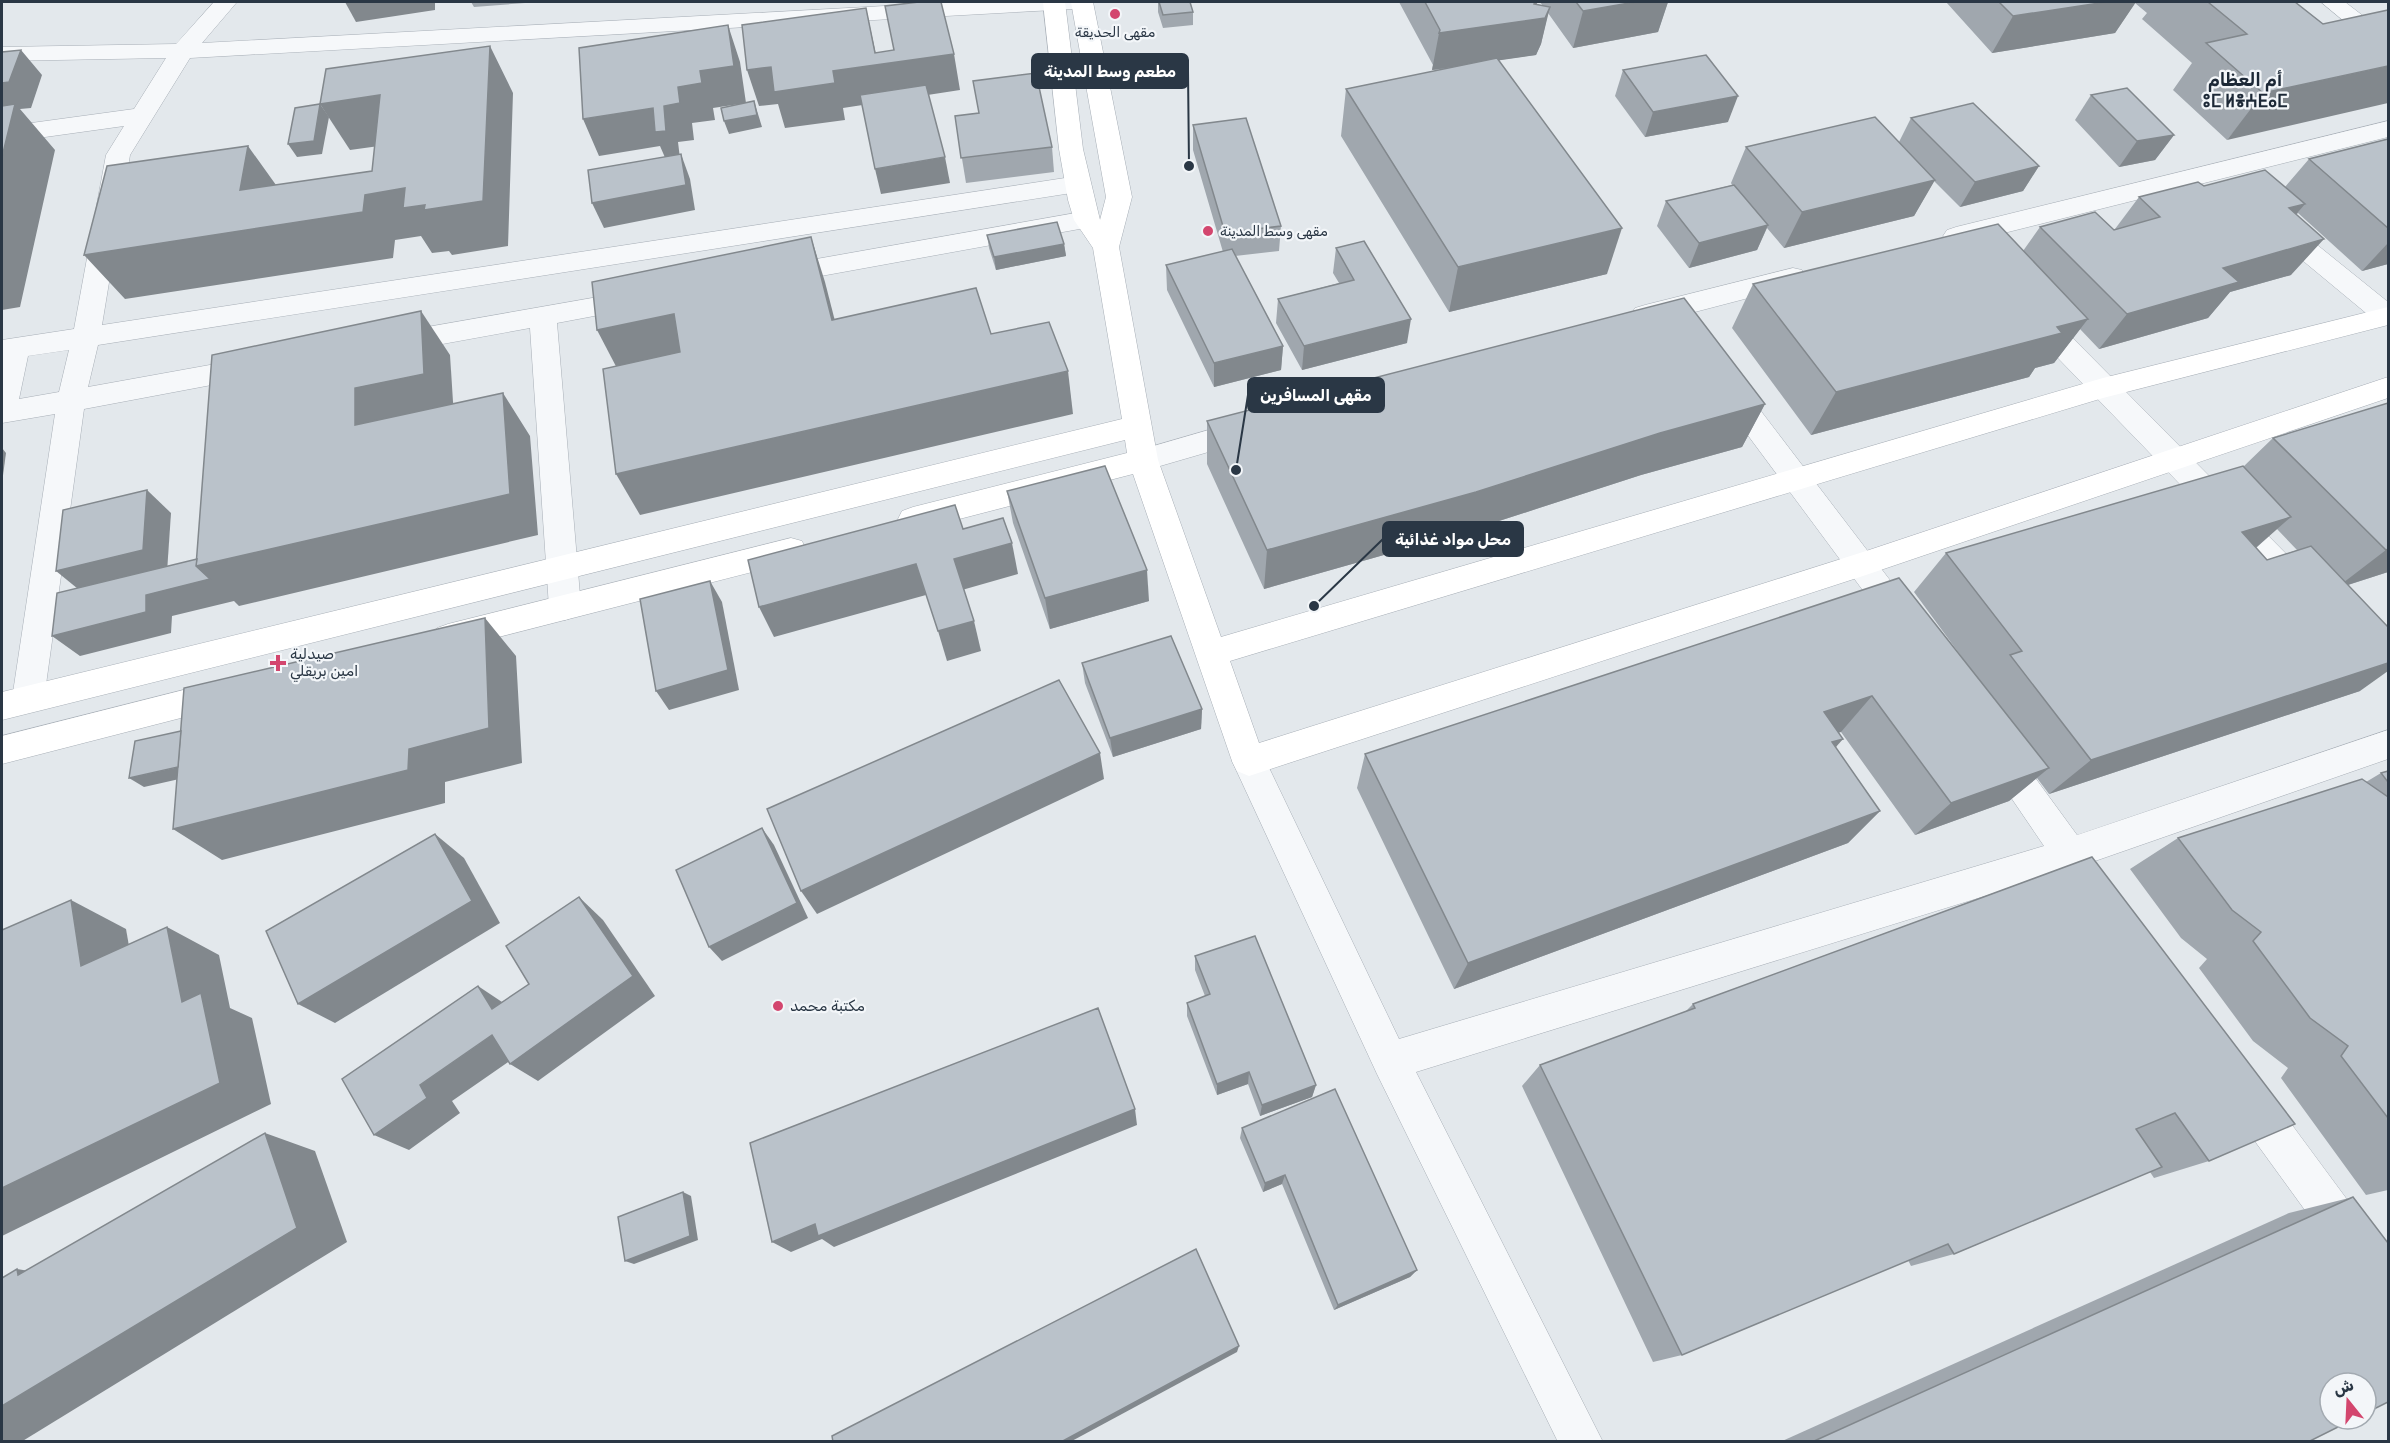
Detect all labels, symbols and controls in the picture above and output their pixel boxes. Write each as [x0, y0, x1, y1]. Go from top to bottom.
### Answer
marker: مقهى الحديقة [1108, 7, 1122, 21]
place label: مقهى الحديقة [1075, 24, 1155, 41]
callout: مطعم وسط المدينة [1032, 54, 1188, 88]
text: مطعم وسط المدينة [1044, 62, 1176, 82]
district label: أم العظام ⵓⵎ ⵍⴻⵄⴹⴰⵎ [2203, 69, 2288, 112]
place label: مقهى وسط المدينة [1220, 223, 1328, 240]
marker: مقهى وسط المدينة [1201, 224, 1215, 238]
callout: مقهى المسافرين [1248, 378, 1384, 412]
text: مقهى المسافرين [1260, 386, 1372, 405]
callout: محل مواد غذائية [1383, 522, 1523, 556]
text: محل مواد غذائية [1395, 530, 1511, 549]
place label: صيدلية امين بريقلي [290, 645, 358, 683]
marker: صيدلية امين بريقلي [271, 656, 285, 670]
place label: مكتبة محمد [790, 997, 865, 1015]
marker: مكتبة محمد [771, 999, 785, 1013]
north arrow [2318, 1371, 2378, 1431]
text: ش [2331, 1375, 2356, 1399]

